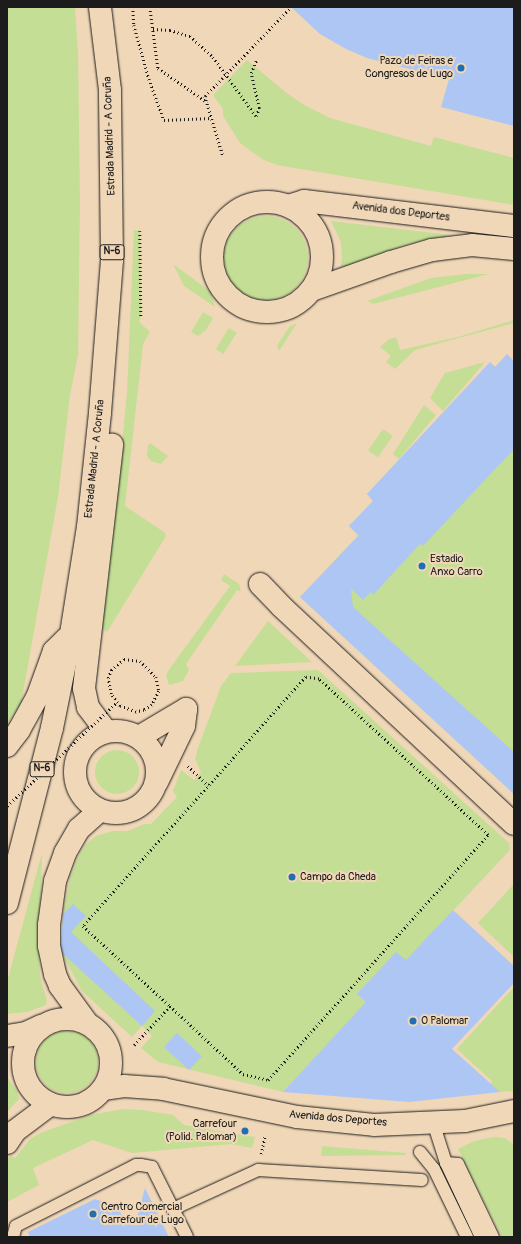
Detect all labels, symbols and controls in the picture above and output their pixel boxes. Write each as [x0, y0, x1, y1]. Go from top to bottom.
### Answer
place label: Pazo de Feiras e Congresos de Lugo [365, 55, 453, 81]
marker: Pazo de Feiras e Congresos de Lugo [456, 63, 466, 73]
street label: Estrada Madrid - A Coruña [101, 76, 119, 196]
street label: Avenida dos Deportes [351, 199, 451, 225]
road number: N-6 [99, 244, 125, 260]
street label: Estrada Madrid - A Coruña [82, 399, 108, 519]
place label: Estadio Anxo Carro [430, 553, 483, 579]
marker: Estadio Anxo Carro [417, 561, 427, 571]
road number: N-6 [29, 761, 55, 777]
place label: Campo da Cheda [300, 870, 376, 884]
marker: Campo da Cheda [287, 872, 297, 882]
place label: O Palomar [421, 1014, 468, 1028]
marker: O Palomar [408, 1016, 418, 1026]
street label: Avenida dos Deportes [289, 1108, 387, 1130]
place label: Carrefour (Polid. Palomar) [165, 1118, 237, 1144]
marker: Carrefour (Polid. Palomar) [240, 1126, 250, 1136]
place label: Centro Comercial Carrefour de Lugo [101, 1201, 184, 1227]
marker: Centro Comercial Carrefour de Lugo [88, 1209, 98, 1219]

